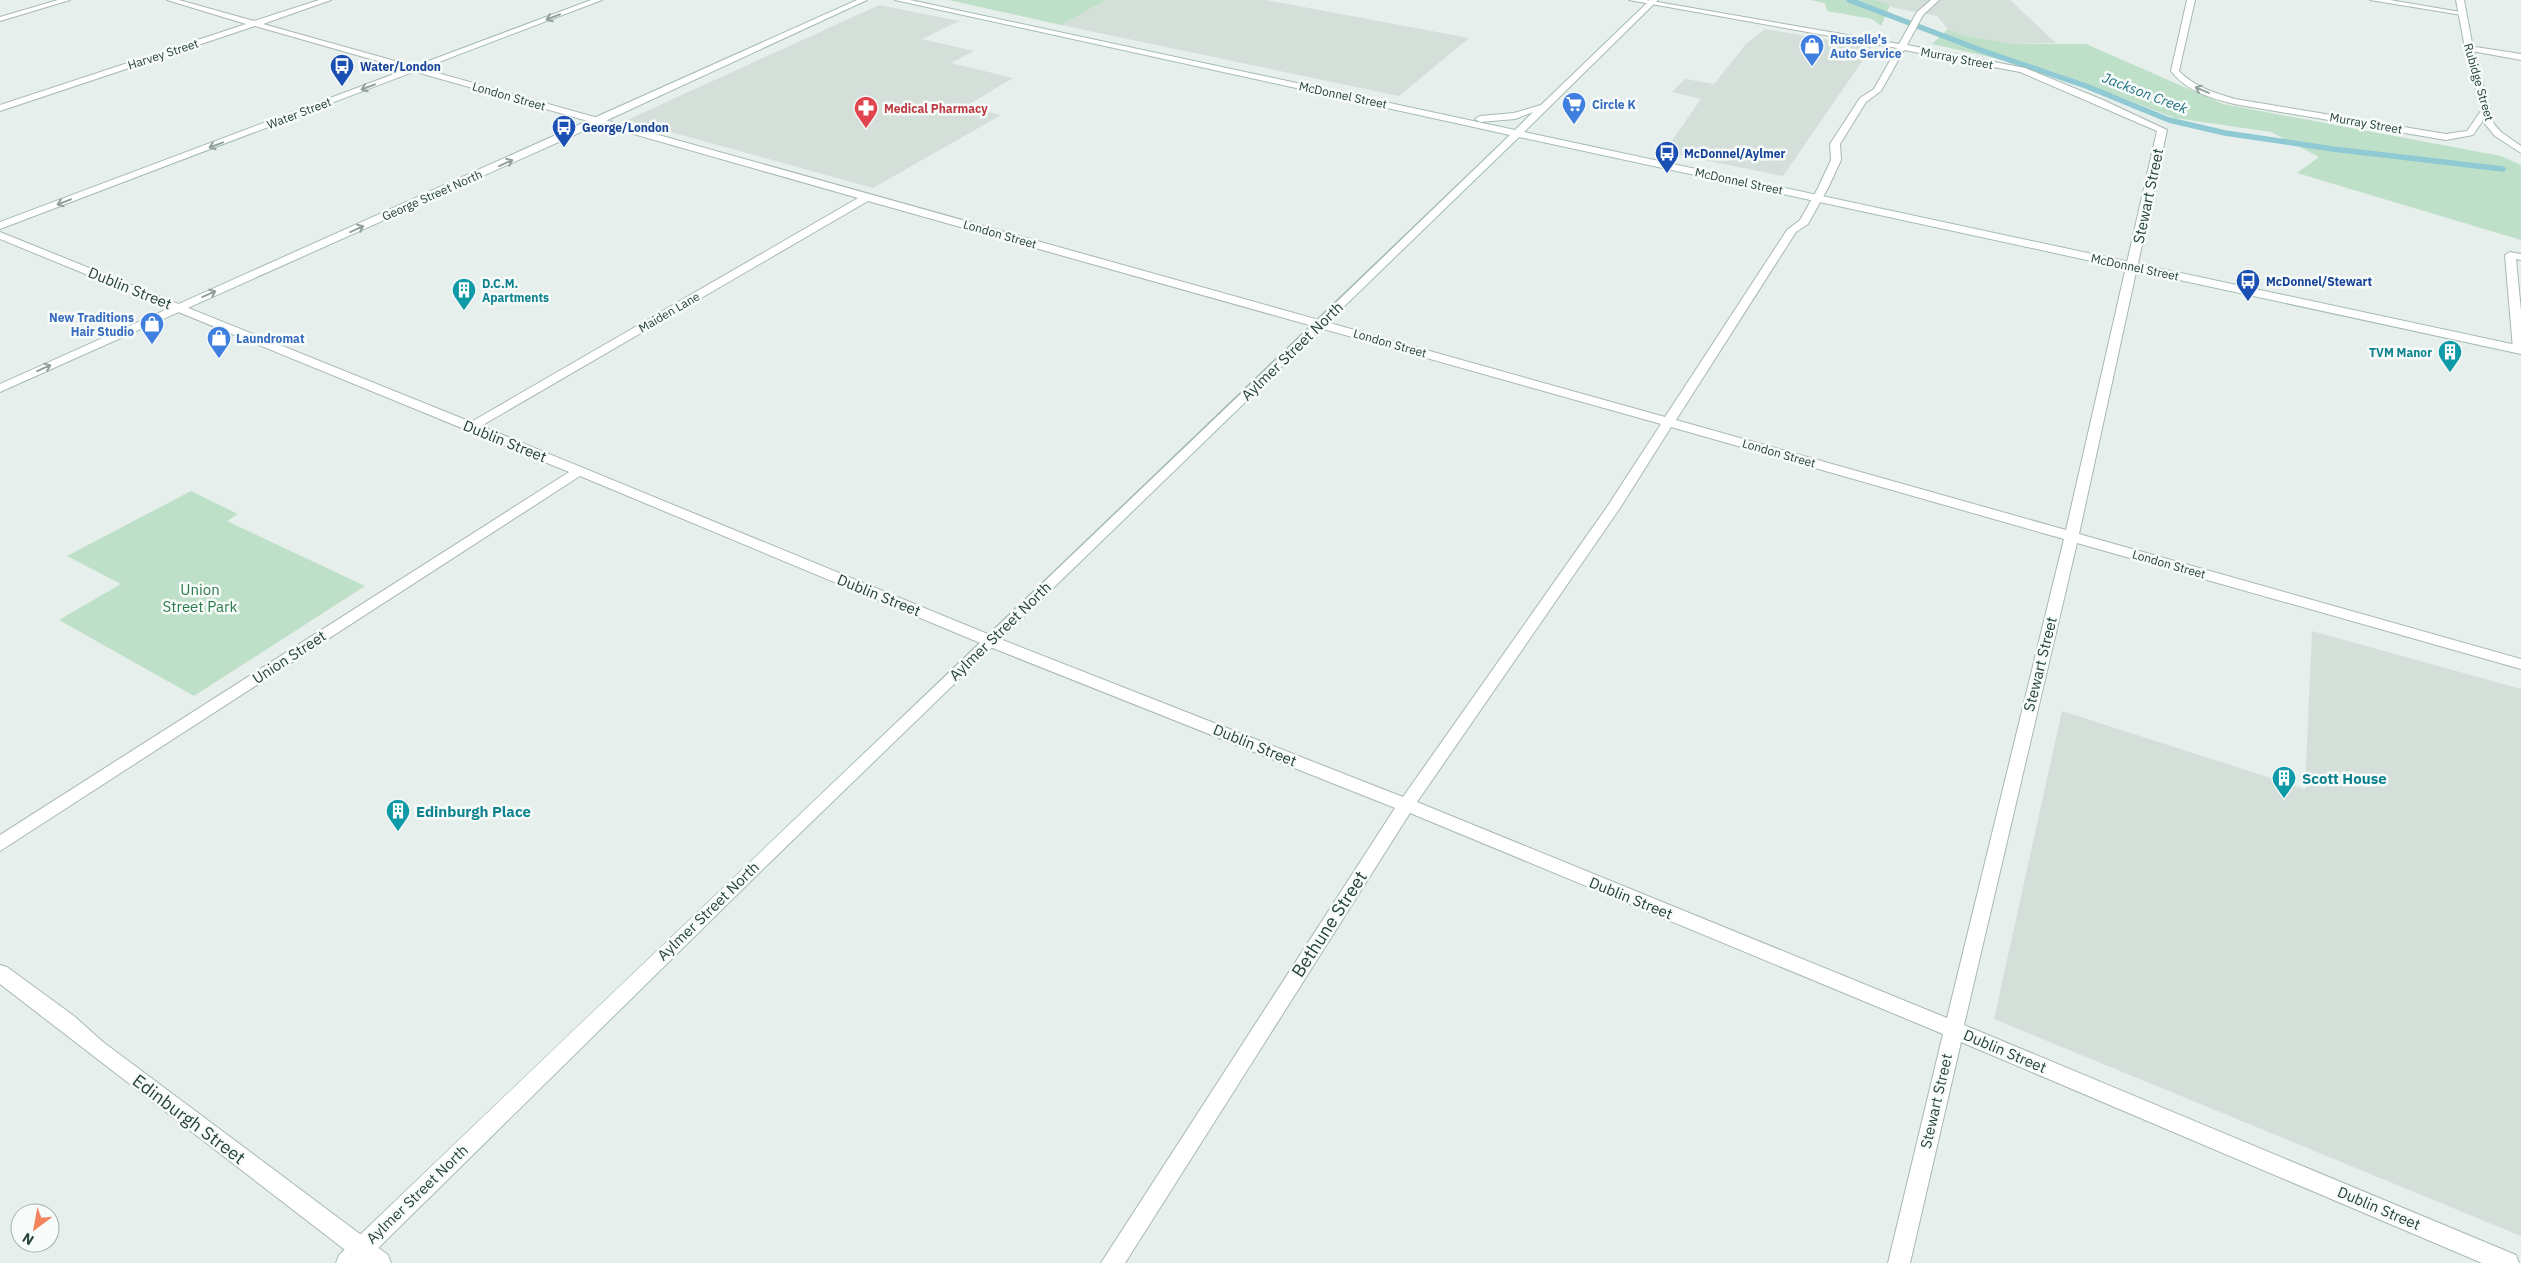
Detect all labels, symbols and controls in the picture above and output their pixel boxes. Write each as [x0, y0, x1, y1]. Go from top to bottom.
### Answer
one-way arrow [545, 13, 561, 22]
place label: Russelle's Auto Service [1830, 32, 1902, 61]
shop icon: Russelle's Auto Service [1799, 33, 1825, 67]
street label: Harvey Street [126, 36, 200, 72]
street label: Rubidge Street [2461, 41, 2497, 123]
street label: Murray Street [1920, 44, 1994, 72]
bus stop icon: Water/London [329, 53, 355, 87]
place label: Water/London [360, 59, 441, 74]
water label: Jackson Creek [2100, 69, 2191, 118]
street label: London Street [471, 78, 547, 114]
street label: McDonnel Street [1298, 78, 1388, 112]
one-way arrow [361, 83, 376, 92]
one-way arrow [2195, 85, 2210, 95]
supermarket icon: Circle K [1561, 91, 1587, 125]
street label: Water Street [265, 94, 333, 132]
pharmacy icon: Medical Pharmacy [853, 95, 879, 129]
place label: Circle K [1592, 97, 1636, 112]
place label: Medical Pharmacy [884, 101, 988, 116]
street label: Murray Street [2329, 109, 2403, 137]
bus stop icon: George/London [551, 114, 577, 148]
place label: George/London [582, 120, 669, 135]
bus stop icon: McDonnel/Aylmer [1654, 140, 1680, 174]
one-way arrow [209, 141, 224, 150]
place label: McDonnel/Aylmer [1684, 146, 1785, 161]
street label: Stewart Street [2129, 147, 2167, 245]
one-way arrow [498, 157, 513, 167]
street label: McDonnel Street [1694, 164, 1784, 198]
street label: George Street North [380, 166, 484, 224]
one-way arrow [57, 198, 72, 207]
street label: London Street [962, 216, 1038, 252]
one-way arrow [349, 223, 364, 233]
street label: McDonnel Street [2090, 250, 2180, 284]
street label: Dublin Street [85, 263, 175, 313]
bus stop icon: McDonnel/Stewart [2235, 268, 2261, 302]
place label: McDonnel/Stewart [2266, 274, 2372, 289]
place label: D.C.M. Apartments [482, 276, 549, 305]
building icon: D.C.M. Apartments [451, 277, 477, 311]
street label: Maiden Lane [636, 288, 703, 336]
one-way arrow [201, 289, 216, 299]
street label: Aylmer Street North [1237, 297, 1347, 405]
place label: New Traditions Hair Studio [49, 310, 134, 339]
shop icon: New Traditions Hair Studio [139, 311, 165, 345]
shop icon: Laundromat [206, 325, 232, 359]
street label: London Street [1352, 325, 1428, 361]
place label: Laundromat [236, 331, 305, 346]
building icon: TVM Manor [2437, 339, 2463, 373]
place label: TVM Manor [2369, 345, 2432, 360]
one-way arrow [37, 363, 52, 373]
street label: Dublin Street [460, 416, 550, 466]
street label: London Street [1741, 435, 1817, 471]
street label: London Street [2131, 546, 2207, 582]
street label: Dublin Street [834, 570, 924, 620]
street label: Aylmer Street North [945, 577, 1055, 685]
park label: Union Street Park [162, 580, 238, 616]
street label: Stewart Street [2019, 615, 2061, 713]
street label: Union Street [249, 626, 329, 688]
street label: Dublin Street [1210, 720, 1300, 770]
building icon: Scott House [2271, 765, 2297, 799]
place label: Scott House [2302, 769, 2387, 788]
building icon: Edinburgh Place [385, 798, 411, 832]
place label: Edinburgh Place [416, 802, 531, 821]
street label: Aylmer Street North [653, 857, 763, 965]
street label: Bethune Street [1286, 867, 1372, 981]
street label: Dublin Street [1586, 873, 1676, 923]
street label: Dublin Street [1961, 1025, 2049, 1077]
street label: Stewart Street [1916, 1052, 1956, 1150]
street label: Edinburgh Street [128, 1069, 250, 1169]
street label: Aylmer Street North [362, 1140, 472, 1248]
street label: Dublin Street [2335, 1182, 2423, 1234]
north arrow [10, 1203, 60, 1253]
text: N [19, 1229, 37, 1249]

